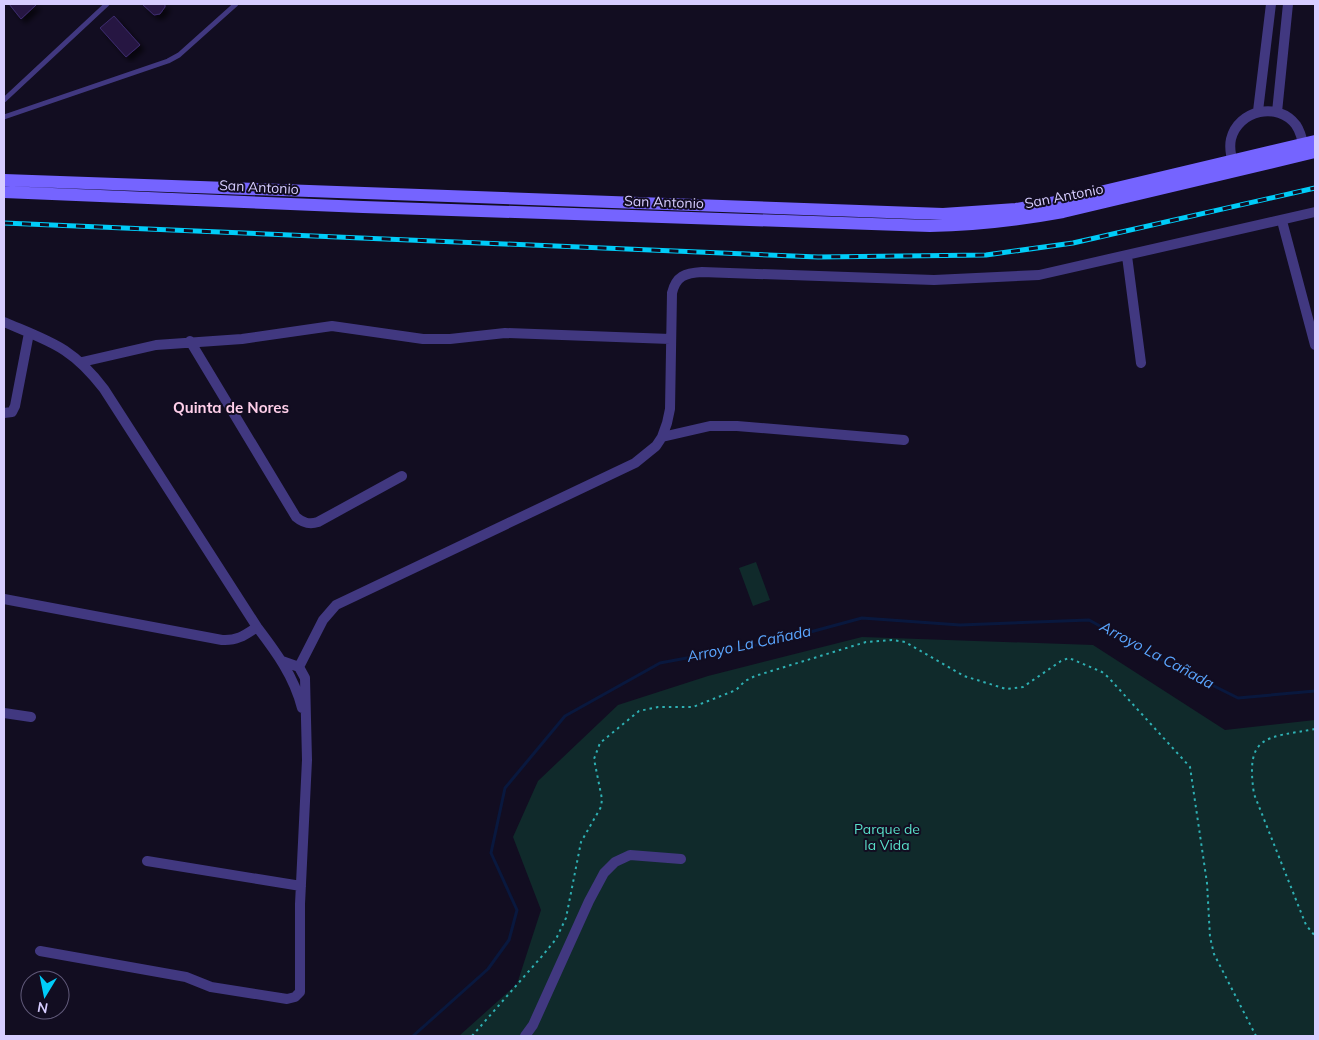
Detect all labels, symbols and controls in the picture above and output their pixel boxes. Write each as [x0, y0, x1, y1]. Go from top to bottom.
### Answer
street label: San Antonio [219, 176, 299, 198]
street label: San Antonio [1023, 180, 1105, 212]
street label: San Antonio [624, 192, 704, 212]
district label: Quinta de Nores [173, 398, 289, 417]
water label: Arroyo La Cañada [1096, 616, 1218, 693]
water label: Arroyo La Cañada [684, 621, 813, 666]
park label: Parque de la Vida [854, 820, 920, 854]
north arrow [20, 970, 70, 1020]
text: N [36, 998, 50, 1018]

